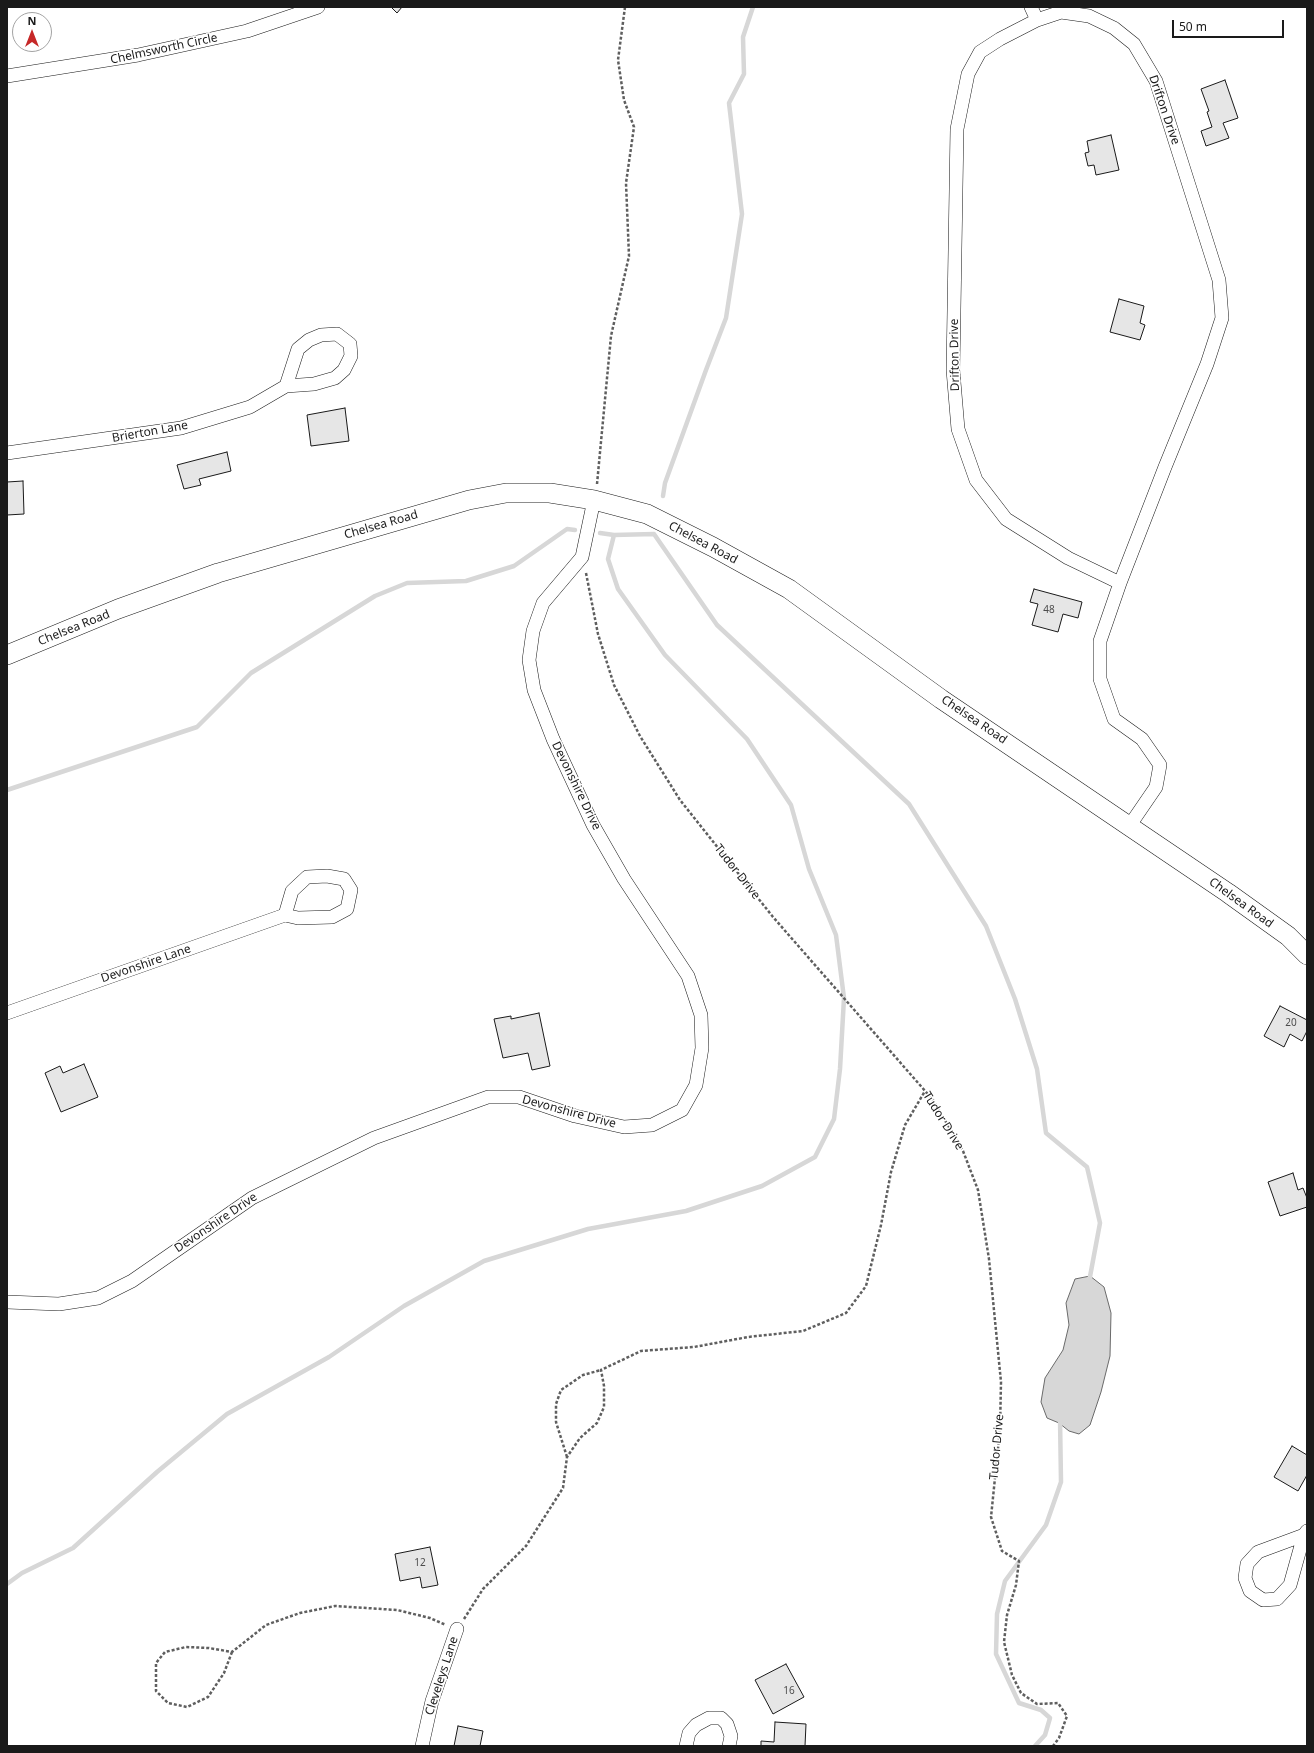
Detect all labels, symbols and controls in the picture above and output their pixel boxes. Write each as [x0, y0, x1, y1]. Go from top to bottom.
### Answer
north arrow [12, 12, 52, 52]
scale bar [1174, 12, 1286, 38]
text: N [28, 13, 36, 28]
text: 50 m [1179, 18, 1207, 35]
street label: Chelmsworth Circle [109, 31, 219, 67]
street label: Drifton Drive [1145, 73, 1183, 147]
street label: Drifton Drive [947, 319, 963, 391]
street label: Brierton Lane [111, 418, 189, 446]
street label: Chelsea Road [342, 508, 420, 542]
street label: Chelsea Road [666, 519, 740, 567]
house number: 48 [1043, 604, 1055, 616]
street label: Chelsea Road [36, 607, 112, 649]
street label: Chelsea Road [938, 693, 1010, 747]
street label: Devonshire Drive [548, 739, 604, 833]
street label: Tudor Drive [711, 842, 763, 902]
street label: Chelsea Road [1206, 875, 1276, 931]
street label: Devonshire Lane [99, 942, 193, 986]
house number: 20 [1285, 1017, 1297, 1029]
street label: Tudor Drive [919, 1089, 967, 1153]
street label: Devonshire Drive [520, 1093, 618, 1131]
street label: Devonshire Drive [172, 1190, 260, 1256]
street label: Tudor Drive [987, 1414, 1007, 1480]
house number: 12 [414, 1557, 426, 1569]
street label: Cleveleys Lane [423, 1635, 461, 1717]
house number: 16 [783, 1685, 795, 1697]

